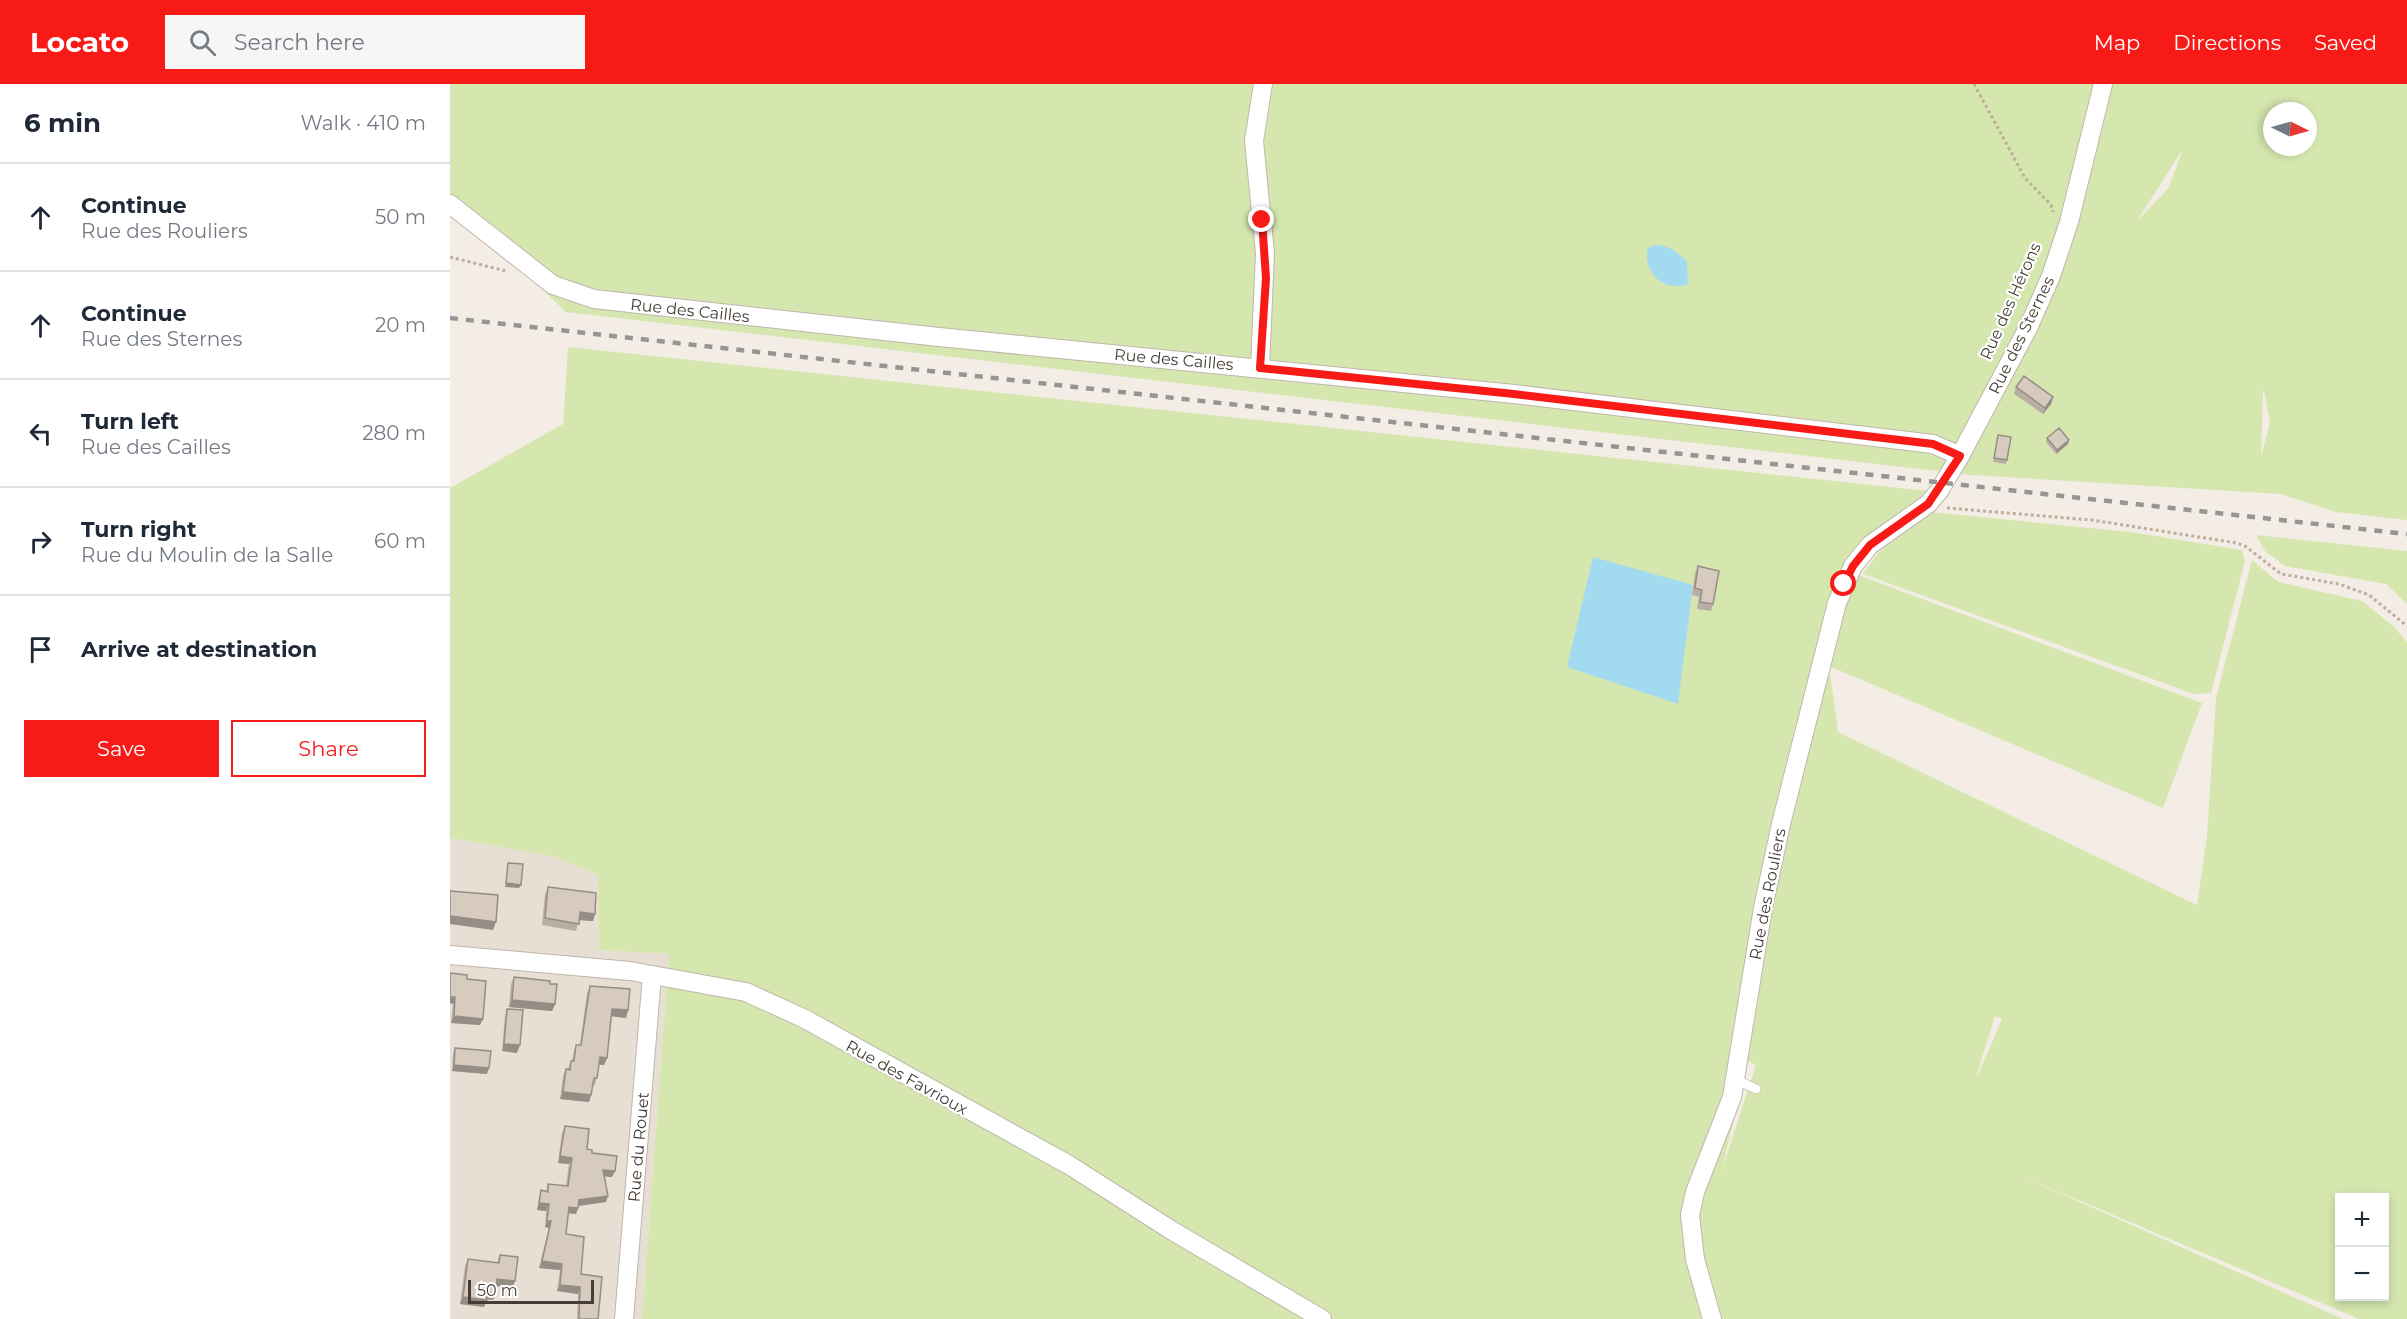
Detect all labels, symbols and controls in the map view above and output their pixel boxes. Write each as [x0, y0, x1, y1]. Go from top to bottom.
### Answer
search box [165, 15, 585, 69]
text: Locato [30, 25, 129, 59]
icon: search [186, 26, 219, 59]
text: Search here [234, 29, 365, 56]
text: Map [2094, 30, 2140, 55]
text: Directions [2173, 30, 2281, 55]
text: Saved [2314, 30, 2377, 55]
north arrow [2263, 102, 2317, 156]
text: 6 min [24, 107, 101, 139]
text: Walk · 410 m [301, 111, 426, 135]
text: Continue [81, 192, 187, 219]
icon: ahead [24, 201, 57, 234]
text: 50 m [375, 205, 426, 229]
route end [1248, 206, 1274, 232]
text: Rue des Rouliers [81, 219, 248, 243]
street label: Rue des Hérons [1976, 240, 2045, 363]
street label: Rue des Sternes [1985, 273, 2058, 397]
street label: Rue des Cailles [629, 295, 751, 326]
text: Continue [81, 300, 187, 327]
icon: ahead [24, 309, 57, 342]
text: 20 m [375, 313, 426, 337]
text: Rue des Sternes [81, 327, 242, 351]
street label: Rue des Cailles [1113, 345, 1235, 374]
text: Turn left [81, 408, 179, 435]
icon: left [24, 417, 57, 450]
text: 280 m [362, 421, 426, 445]
text: Rue des Cailles [81, 435, 231, 459]
text: Turn right [81, 516, 196, 543]
icon: right [24, 525, 57, 558]
text: 60 m [374, 529, 426, 553]
text: Rue du Moulin de la Salle [81, 543, 333, 567]
route start [1830, 570, 1856, 596]
icon: arrive [24, 633, 57, 666]
text: Arrive at destination [81, 636, 317, 663]
button: Save [24, 720, 219, 777]
button: Share [231, 720, 426, 777]
street label: Rue des Rouliers [1745, 827, 1790, 961]
street label: Rue des Favrioux [843, 1036, 971, 1119]
street label: Rue du Rouet [624, 1091, 653, 1203]
map controls [2335, 1193, 2389, 1301]
button: + [2335, 1193, 2389, 1247]
button: − [2335, 1247, 2389, 1301]
scale bar [468, 1277, 594, 1304]
text: 50 m [477, 1281, 518, 1300]

